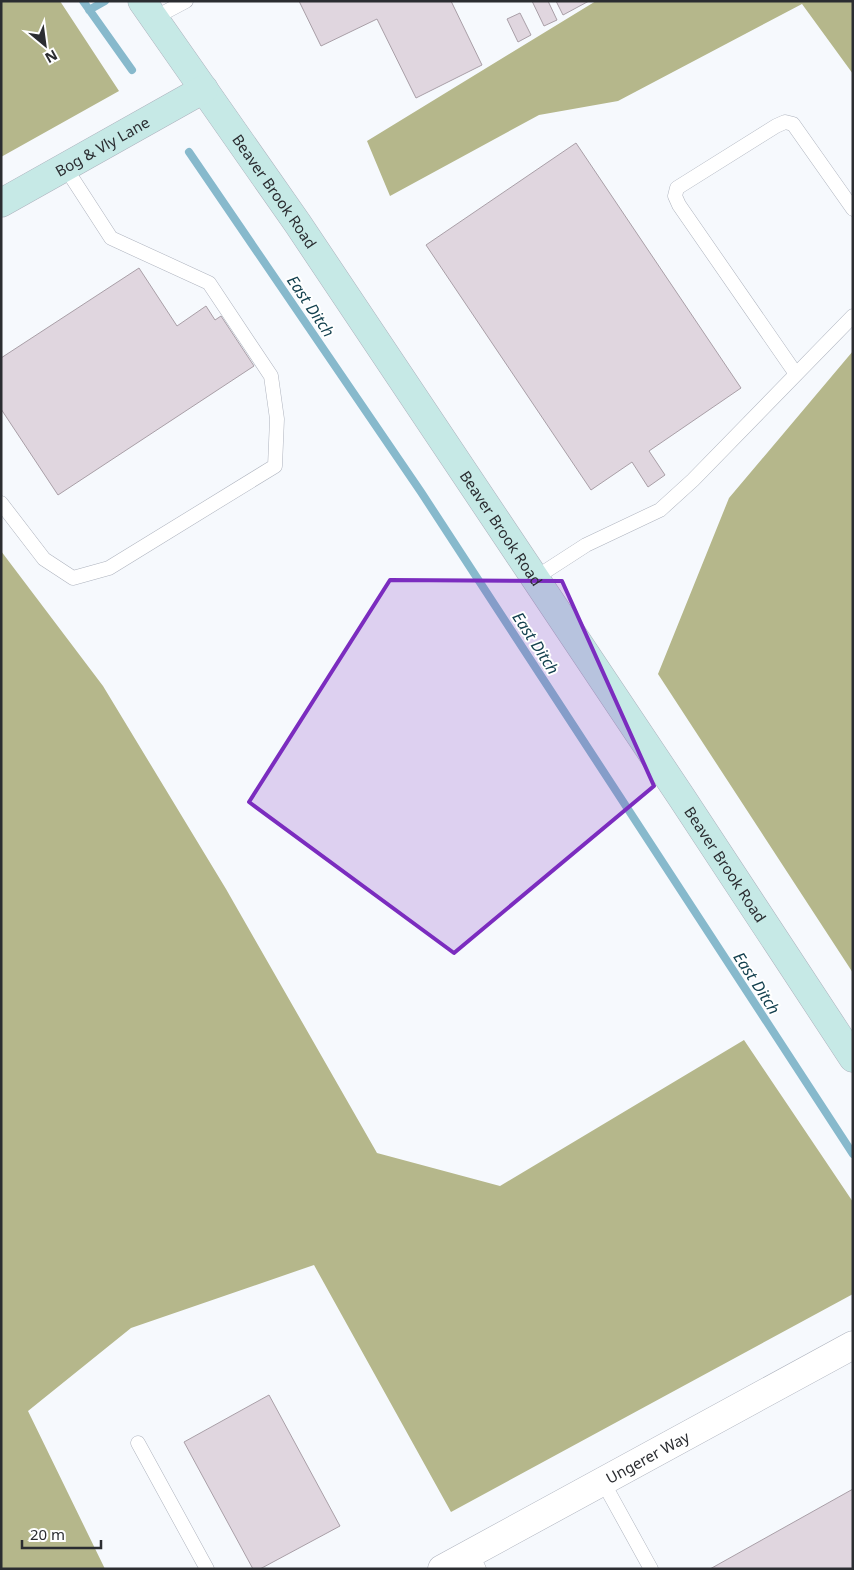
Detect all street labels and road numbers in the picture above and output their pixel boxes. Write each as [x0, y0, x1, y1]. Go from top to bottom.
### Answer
street label: Bog & Vly Lane [51, 112, 153, 181]
street label: Beaver Brook Road [228, 130, 321, 252]
street label: Beaver Brook Road [456, 467, 547, 590]
street label: Beaver Brook Road [680, 802, 771, 926]
street label: Ungerer Way [602, 1426, 693, 1488]

